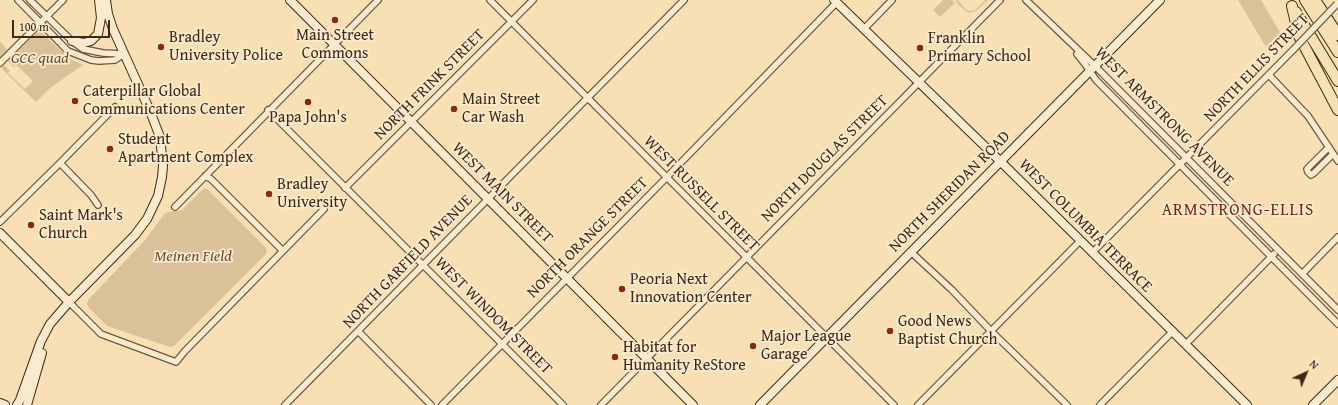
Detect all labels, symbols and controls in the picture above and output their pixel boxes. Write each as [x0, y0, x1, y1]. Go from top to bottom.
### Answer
street label: NORTH ELLIS STREET [1200, 10, 1314, 126]
scale bar [14, 12, 112, 38]
marker: Main Street Commons [330, 15, 340, 25]
text: 100 m [19, 18, 49, 35]
place label: Main Street Commons [296, 26, 374, 64]
street label: NORTH FRINK STREET [371, 26, 489, 144]
place label: Bradley University Police [169, 28, 283, 66]
place label: Franklin Primary School [928, 29, 1031, 67]
marker: Bradley University Police [156, 42, 166, 52]
marker: Franklin Primary School [915, 43, 925, 53]
street label: WEST ARMSTRONG AVENUE [1090, 43, 1238, 191]
park label: GCC quad [11, 49, 69, 69]
place label: Caterpillar Global Communications Center [83, 82, 245, 120]
place label: Main Street Car Wash [462, 90, 540, 128]
street label: NORTH DOUGLAS STREET [758, 92, 892, 226]
marker: Caterpillar Global Communications Center [70, 96, 80, 106]
marker: Papa John's [303, 97, 313, 107]
marker: Main Street Car Wash [449, 104, 459, 114]
place label: Papa John's [269, 108, 347, 128]
street label: NORTH SHERIDAN ROAD [885, 127, 1015, 257]
place label: Student Apartment Complex [118, 130, 253, 168]
street label: WEST RUSSELL STREET [639, 132, 763, 256]
street label: WEST MAIN STREET [448, 139, 556, 247]
marker: Student Apartment Complex [105, 144, 115, 154]
street label: WEST COLUMBIA TERRACE [1014, 155, 1156, 297]
street label: NORTH ORANGE STREET [523, 173, 653, 303]
place label: Bradley University [277, 175, 347, 213]
marker: Bradley University [264, 189, 274, 199]
street label: NORTH GARFIELD AVENUE [339, 191, 477, 333]
district label: ARMSTRONG-ELLIS [1162, 201, 1314, 221]
place label: Saint Mark's Church [39, 206, 123, 244]
marker: Saint Mark's Church [26, 220, 36, 230]
park label: Meinen Field [154, 247, 232, 267]
street label: WEST WINDOM STREET [430, 253, 556, 379]
place label: Peoria Next Innovation Center [630, 270, 752, 308]
marker: Peoria Next Innovation Center [617, 284, 627, 294]
place label: Good News Baptist Church [898, 312, 997, 350]
marker: Good News Baptist Church [885, 326, 895, 336]
place label: Major League Garage [761, 327, 851, 365]
place label: Habitat for Humanity ReStore [623, 338, 746, 376]
marker: Major League Garage [748, 341, 758, 351]
marker: Habitat for Humanity ReStore [610, 352, 620, 362]
north arrow [1286, 353, 1326, 393]
text: N [1306, 356, 1323, 373]

